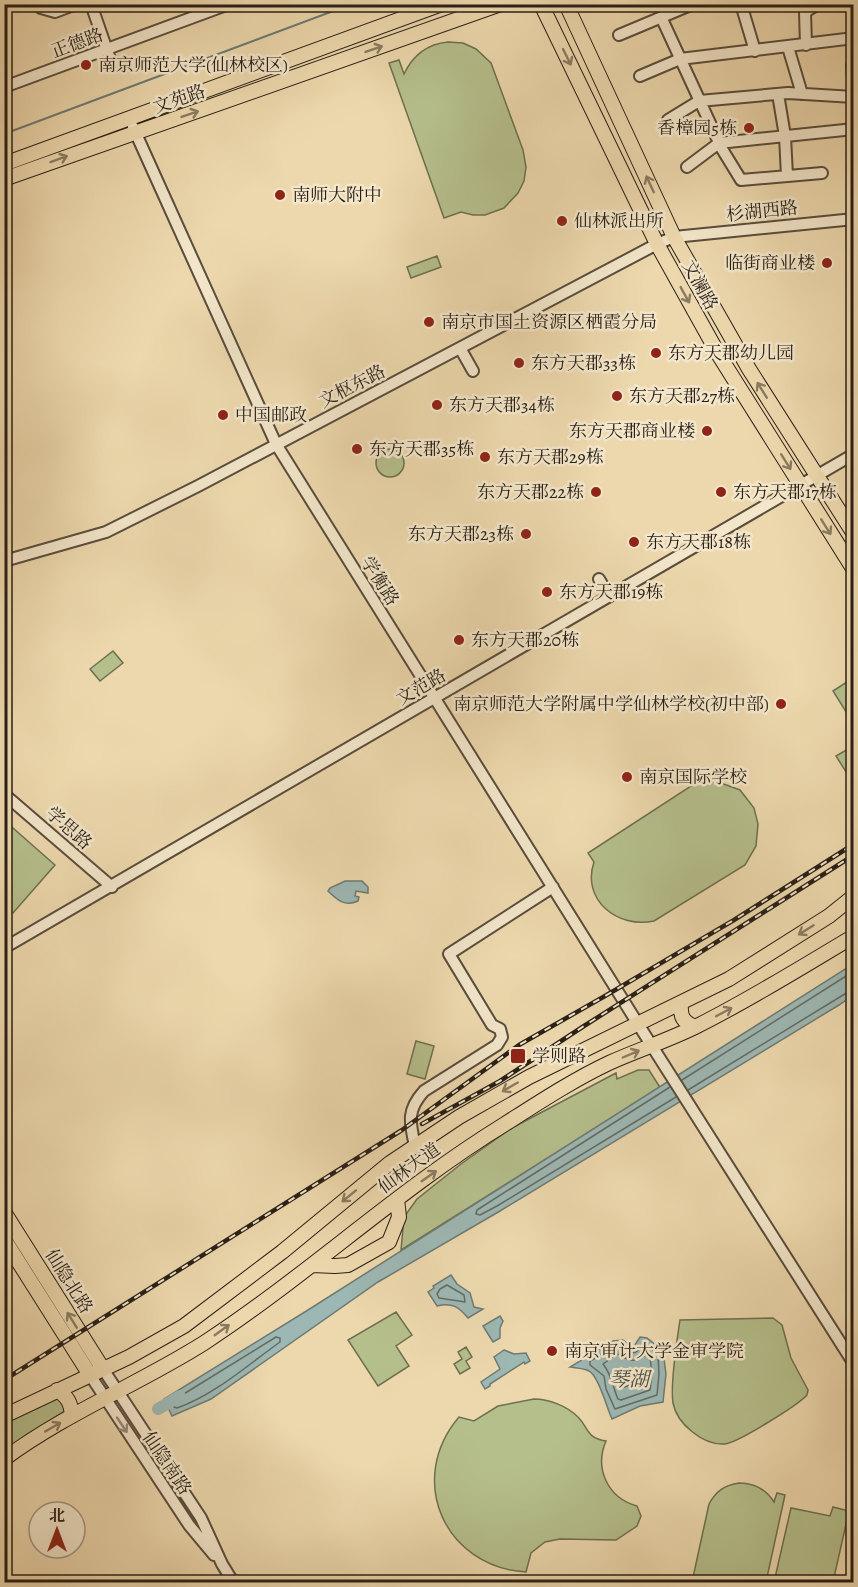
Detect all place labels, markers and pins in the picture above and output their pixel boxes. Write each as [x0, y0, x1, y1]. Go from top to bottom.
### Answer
place label: 南京师范大学(仙林校区) [98, 53, 288, 77]
marker: 南京师范大学(仙林校区) [79, 58, 93, 72]
place label: 香樟园5栋 [657, 116, 737, 140]
marker: 香樟园5栋 [742, 121, 756, 135]
place label: 南师大附中 [292, 183, 382, 207]
marker: 南师大附中 [273, 188, 287, 202]
place label: 仙林派出所 [574, 209, 664, 233]
marker: 仙林派出所 [555, 214, 569, 228]
place label: 临街商业楼 [725, 251, 815, 275]
marker: 临街商业楼 [820, 256, 834, 270]
place label: 南京市国土资源区栖霞分局 [441, 310, 657, 334]
marker: 南京市国土资源区栖霞分局 [422, 315, 436, 329]
place label: 东方天郡幼儿园 [668, 341, 794, 365]
marker: 东方天郡幼儿园 [649, 346, 663, 360]
place label: 东方天郡33栋 [531, 351, 636, 375]
marker: 东方天郡33栋 [512, 356, 526, 370]
place label: 东方天郡27栋 [629, 384, 735, 408]
marker: 东方天郡27栋 [610, 389, 624, 403]
place label: 东方天郡34栋 [449, 393, 555, 417]
marker: 东方天郡34栋 [430, 398, 444, 412]
place label: 中国邮政 [235, 403, 307, 427]
marker: 中国邮政 [216, 408, 230, 422]
place label: 东方天郡商业楼 [569, 419, 695, 443]
marker: 东方天郡商业楼 [700, 424, 714, 438]
place label: 东方天郡35栋 [369, 437, 474, 461]
marker: 东方天郡35栋 [350, 442, 364, 456]
place label: 东方天郡29栋 [497, 445, 604, 469]
marker: 东方天郡29栋 [478, 450, 492, 464]
place label: 东方天郡22栋 [477, 480, 584, 504]
place label: 东方天郡17栋 [733, 480, 837, 504]
marker: 东方天郡22栋 [589, 485, 603, 499]
marker: 东方天郡17栋 [714, 485, 728, 499]
place label: 东方天郡23栋 [408, 522, 514, 546]
marker: 东方天郡23栋 [519, 527, 533, 541]
place label: 东方天郡18栋 [646, 530, 751, 554]
marker: 东方天郡18栋 [627, 535, 641, 549]
place label: 东方天郡19栋 [559, 580, 663, 604]
marker: 东方天郡19栋 [540, 585, 554, 599]
place label: 东方天郡20栋 [471, 628, 579, 652]
marker: 东方天郡20栋 [452, 633, 466, 647]
place label: 南京师范大学附属中学仙林学校(初中部) [453, 692, 769, 716]
marker: 南京师范大学附属中学仙林学校(初中部) [774, 697, 788, 711]
place label: 南京国际学校 [639, 765, 747, 789]
marker: 南京国际学校 [620, 770, 634, 784]
place label: 学则路 [532, 1044, 586, 1068]
marker: 学则路 [509, 1047, 527, 1065]
place label: 南京审计大学金审学院 [564, 1339, 744, 1363]
marker: 南京审计大学金审学院 [545, 1344, 559, 1358]

